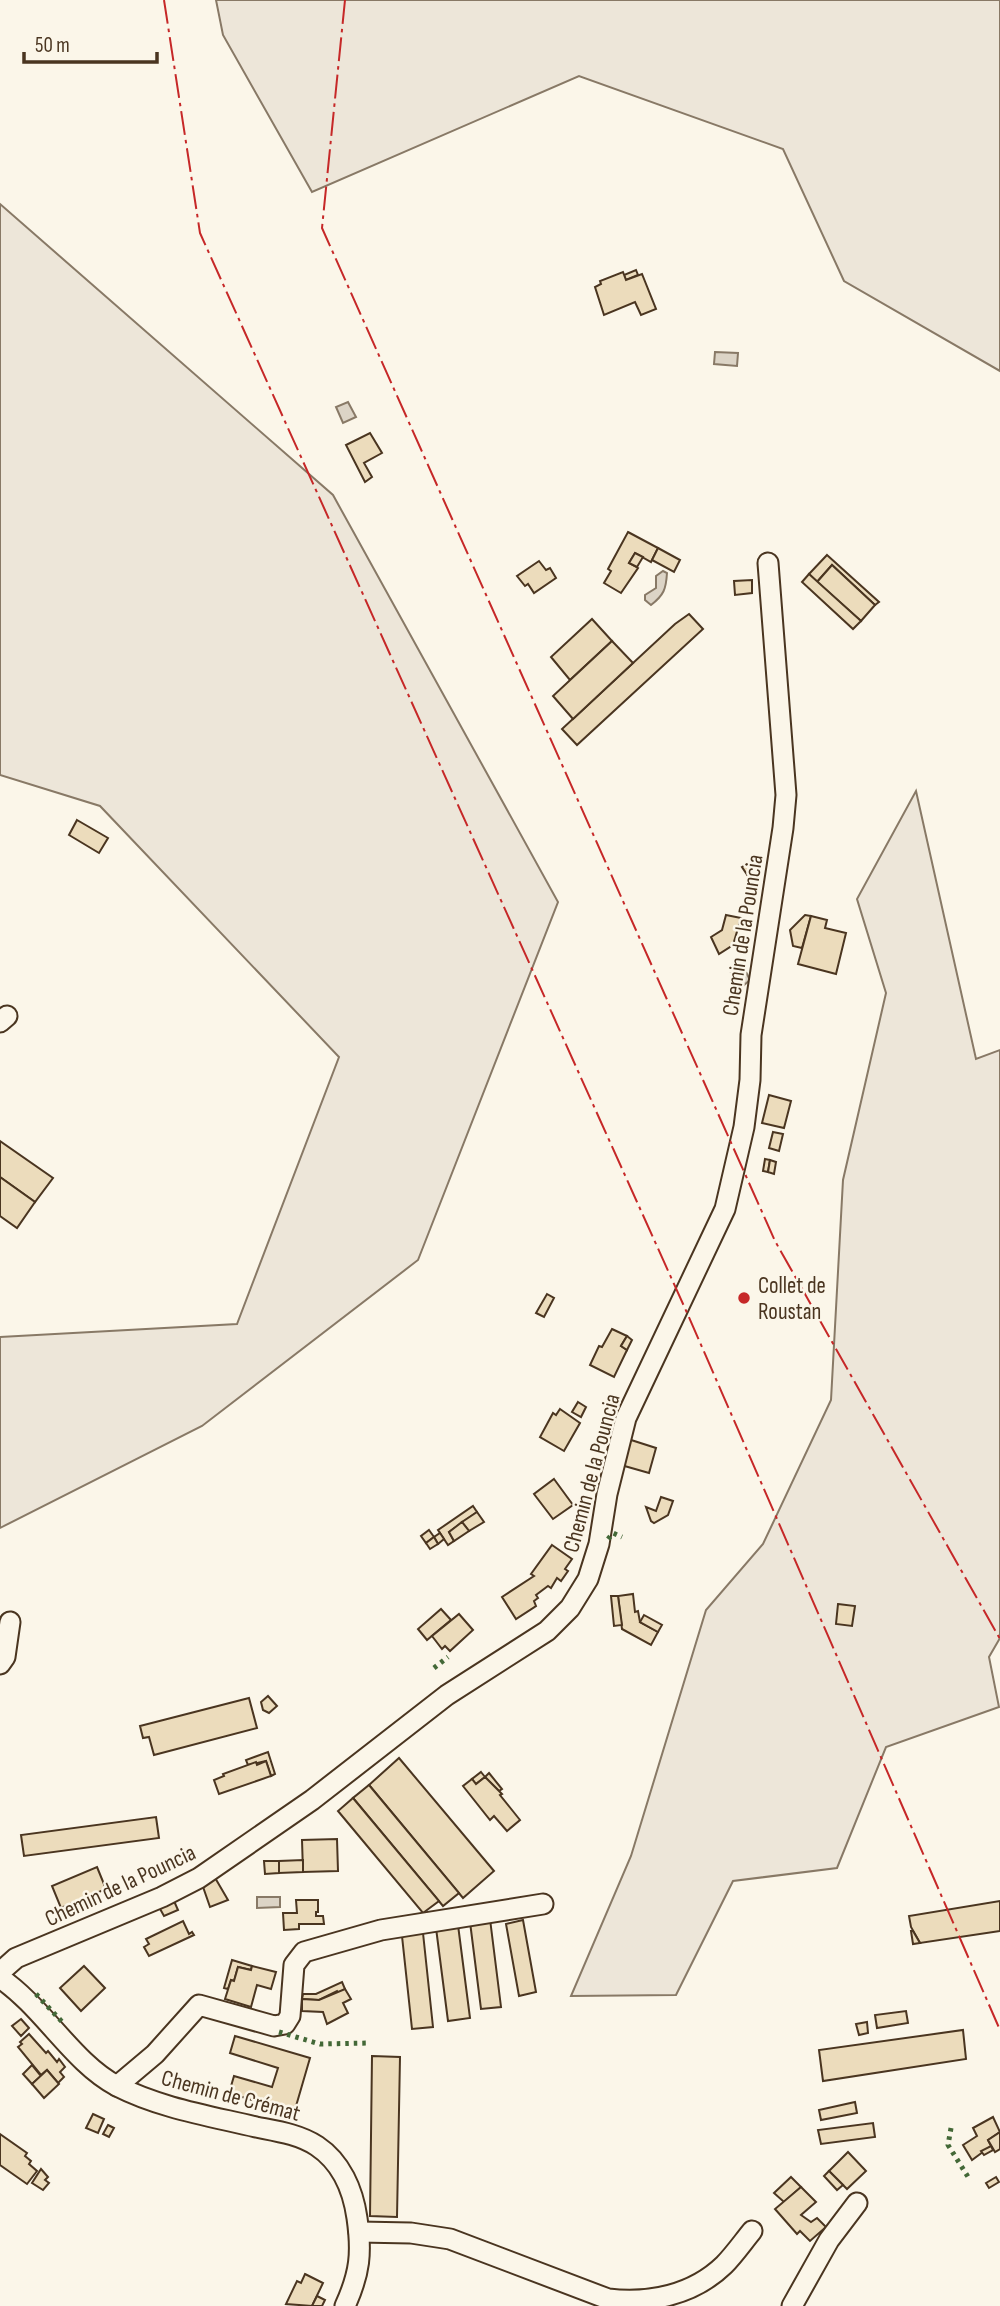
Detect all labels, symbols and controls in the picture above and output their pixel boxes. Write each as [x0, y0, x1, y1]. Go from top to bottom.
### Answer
scale bar [24, 21, 158, 65]
text: 50 m [35, 33, 70, 58]
street label: Chemin de la Pouncia [716, 852, 770, 1018]
place label: Collet de Roustan [758, 1272, 826, 1326]
marker: Collet de Roustan [736, 1290, 752, 1306]
street label: Chemin de la Pouncia [557, 1391, 627, 1556]
street label: Chemin de la Pouncia [41, 1839, 200, 1933]
street label: Chemin de Crémat [158, 2064, 303, 2128]

